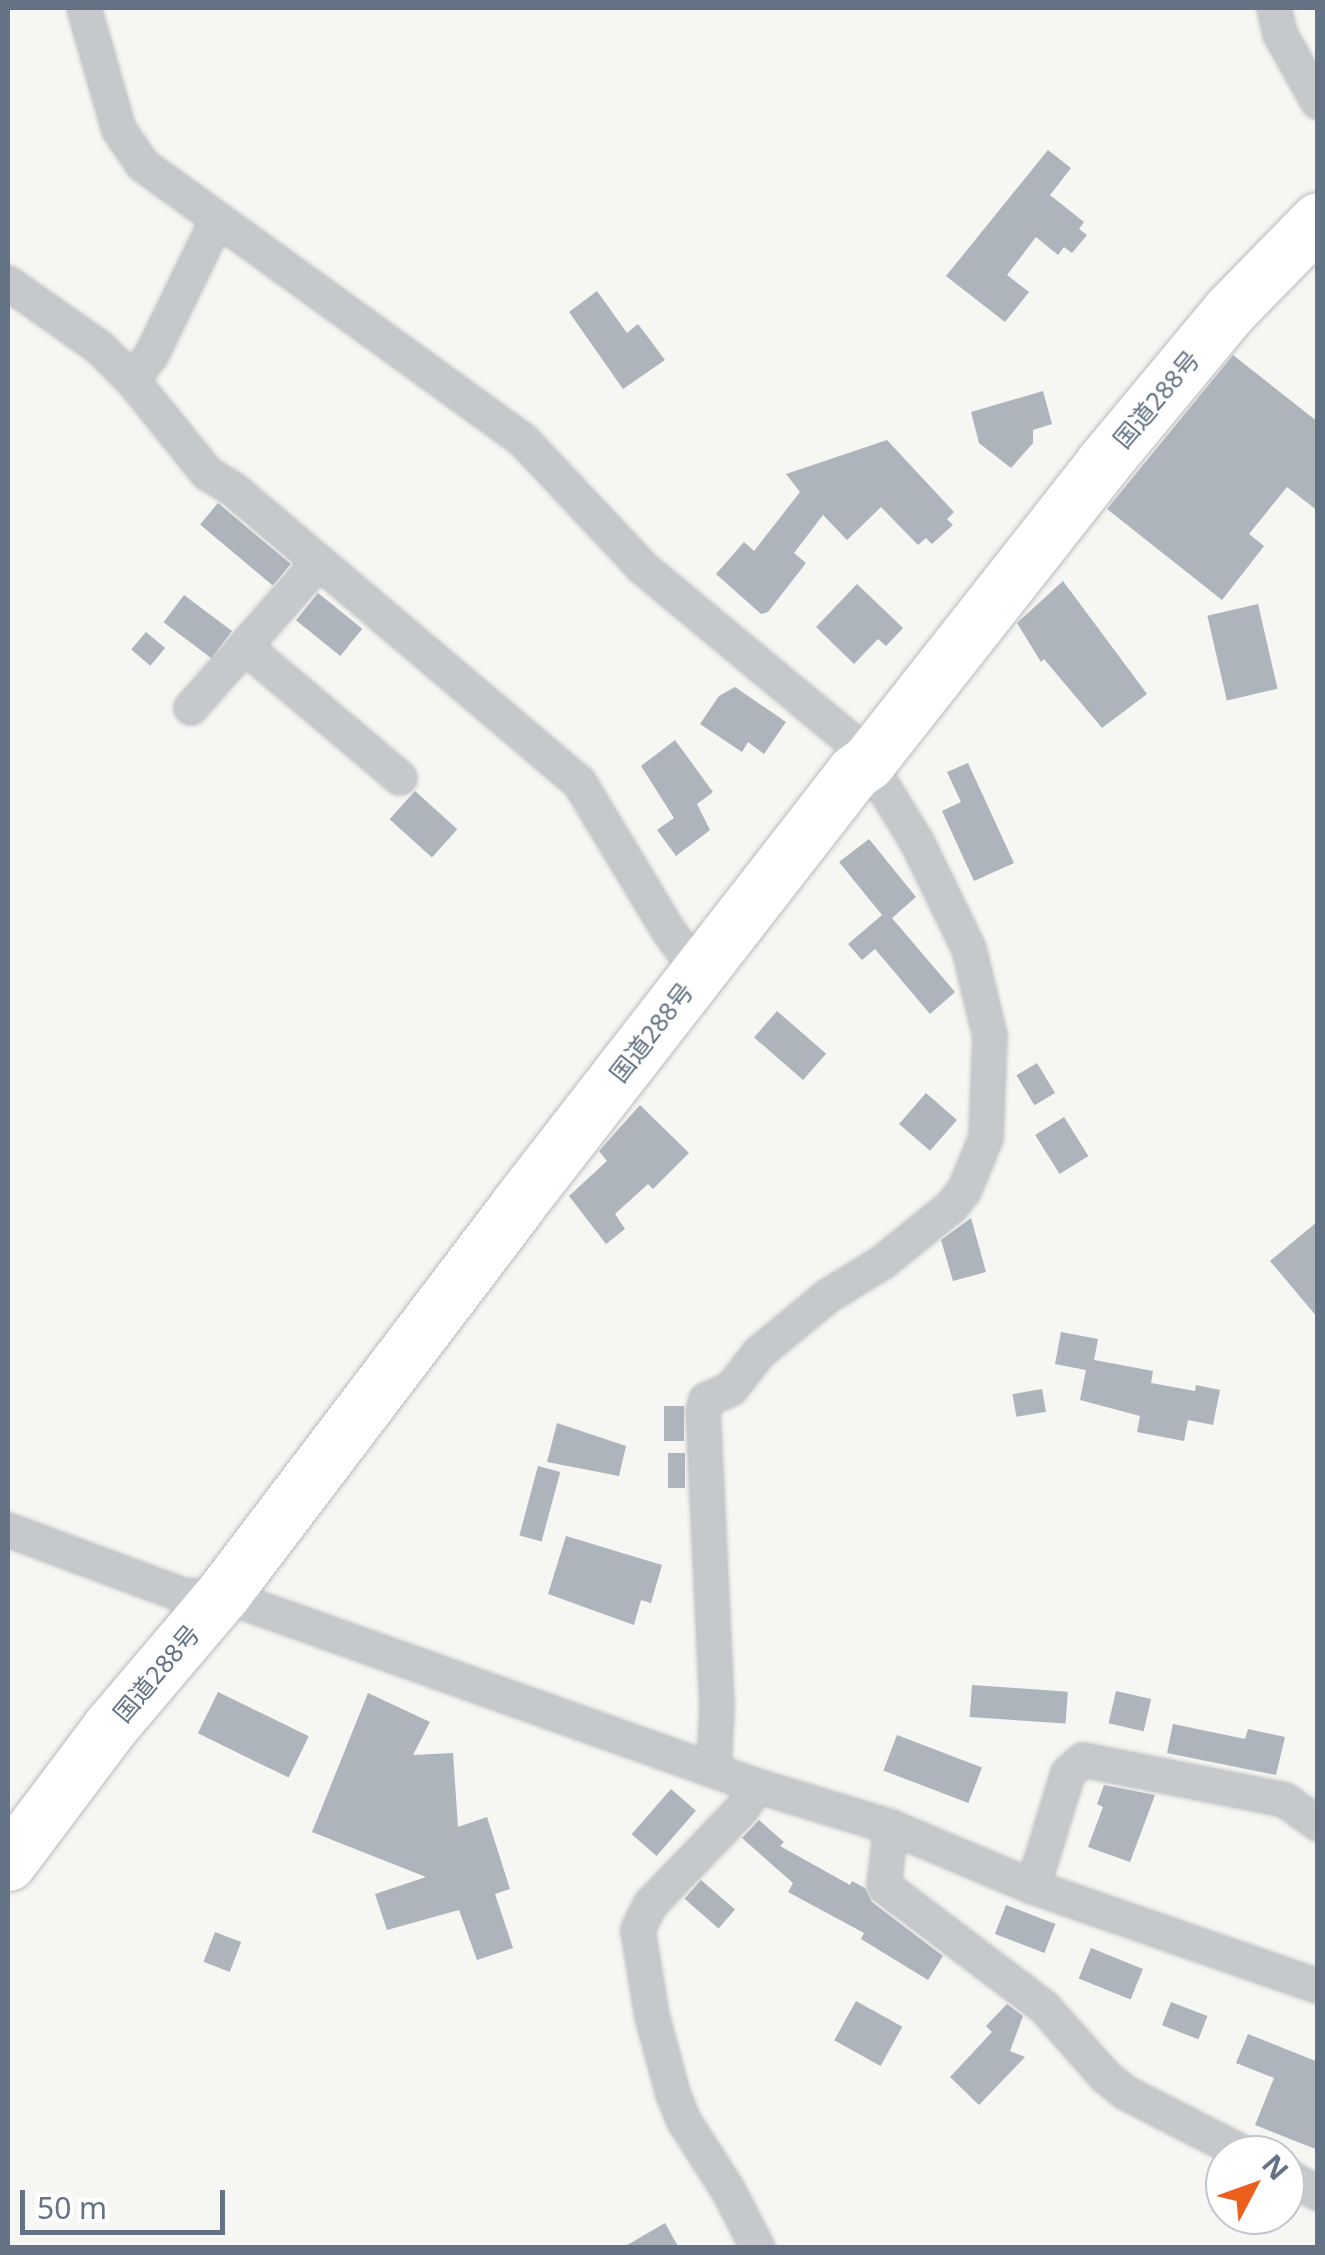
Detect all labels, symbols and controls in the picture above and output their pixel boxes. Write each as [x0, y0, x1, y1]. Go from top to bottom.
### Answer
street label: 国道288号 [1107, 344, 1205, 454]
street label: 国道288号 [603, 976, 699, 1088]
street label: 国道288号 [107, 1618, 205, 1728]
north arrow [1205, 2135, 1305, 2235]
text: N [1254, 2146, 1298, 2188]
scale bar [25, 2170, 230, 2232]
text: 50 m [37, 2187, 107, 2228]

